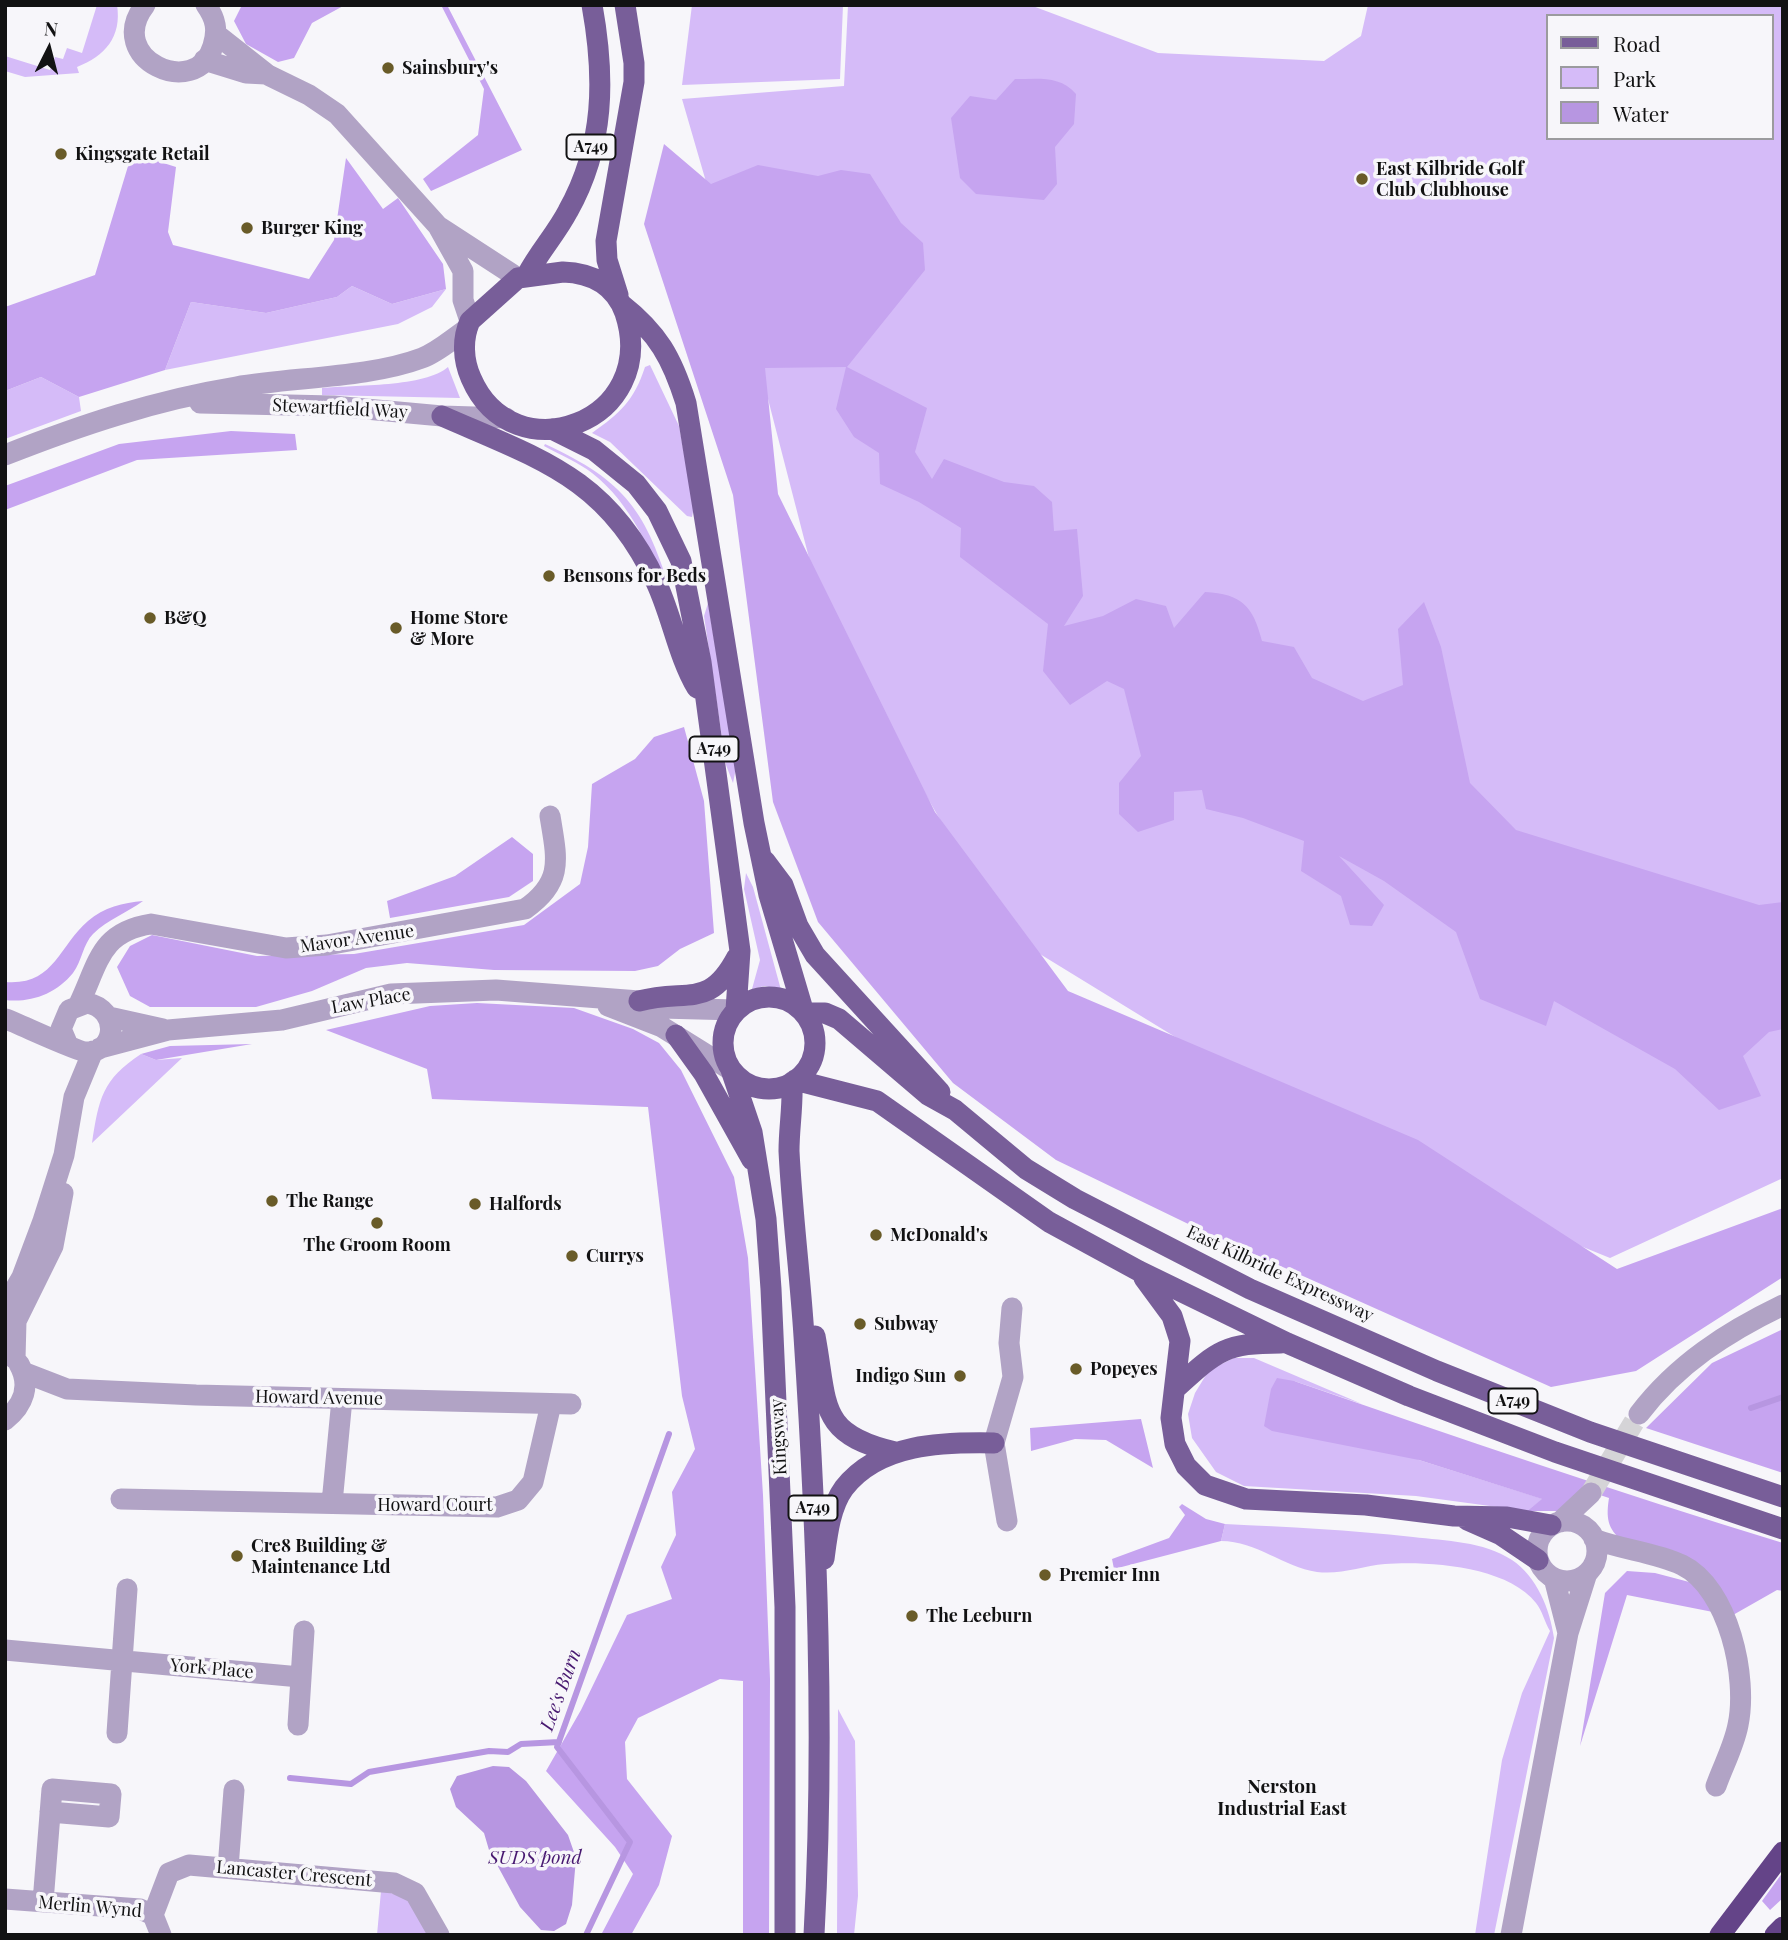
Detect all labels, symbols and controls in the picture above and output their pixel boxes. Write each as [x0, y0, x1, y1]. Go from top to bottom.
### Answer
north arrow [14, 14, 84, 84]
text: N [43, 14, 59, 42]
legend [1546, 14, 1774, 140]
text: Road [1613, 29, 1661, 57]
place label: Sainsbury's [402, 57, 498, 79]
marker: Sainsbury's [380, 60, 396, 76]
text: Park [1613, 64, 1656, 92]
text: Water [1613, 99, 1669, 127]
road number: A749 [566, 134, 616, 160]
place label: Kingsgate Retail [75, 143, 210, 165]
marker: Kingsgate Retail [53, 146, 69, 162]
place label: East Kilbride Golf Club Clubhouse [1376, 158, 1524, 200]
marker: East Kilbride Golf Club Clubhouse [1354, 171, 1370, 187]
place label: Burger King [261, 217, 363, 239]
marker: Burger King [239, 220, 255, 236]
street label: Stewartfield Way [272, 395, 408, 423]
place label: Bensons for Beds [563, 565, 706, 587]
marker: Bensons for Beds [541, 568, 557, 584]
place label: B&Q [164, 607, 207, 629]
place label: Home Store & More [410, 607, 508, 650]
marker: B&Q [142, 610, 158, 626]
marker: Home Store & More [388, 620, 404, 636]
road number: A749 [690, 736, 738, 762]
street label: Mavor Avenue [299, 920, 415, 958]
street label: Law Place [330, 983, 412, 1019]
place label: The Range [286, 1190, 374, 1212]
marker: The Range [264, 1193, 280, 1209]
place label: Halfords [489, 1193, 562, 1215]
marker: Halfords [467, 1196, 483, 1212]
marker: The Groom Room [369, 1215, 385, 1231]
street label: East Kilbride Expressway [1183, 1221, 1377, 1327]
place label: McDonald's [890, 1224, 988, 1246]
marker: McDonald's [868, 1227, 884, 1243]
place label: The Groom Room [303, 1234, 451, 1256]
place label: Currys [586, 1245, 644, 1267]
marker: Currys [564, 1248, 580, 1264]
place label: Subway [874, 1313, 938, 1335]
marker: Subway [852, 1316, 868, 1332]
place label: Popeyes [1090, 1358, 1158, 1380]
marker: Popeyes [1068, 1361, 1084, 1377]
place label: Indigo Sun [855, 1365, 946, 1387]
marker: Indigo Sun [952, 1368, 968, 1384]
street label: Howard Avenue [255, 1386, 383, 1410]
road number: A749 [1488, 1388, 1538, 1414]
street label: Kingsway [766, 1398, 792, 1476]
street label: Howard Court [377, 1494, 493, 1516]
road number: A749 [788, 1496, 838, 1520]
place label: Cre8 Building & Maintenance Ltd [251, 1535, 390, 1578]
marker: Cre8 Building & Maintenance Ltd [229, 1548, 245, 1564]
place label: Premier Inn [1059, 1564, 1160, 1586]
marker: Premier Inn [1037, 1567, 1053, 1583]
place label: The Leeburn [926, 1605, 1032, 1627]
marker: The Leeburn [904, 1608, 920, 1624]
water label: Lee's Burn [536, 1646, 586, 1734]
street label: York Place [169, 1655, 255, 1683]
district label: Nerston Industrial East [1217, 1776, 1347, 1820]
water label: SUDS pond [488, 1847, 582, 1869]
street label: Lancaster Crescent [215, 1856, 373, 1892]
street label: Merlin Wynd [37, 1892, 143, 1922]

